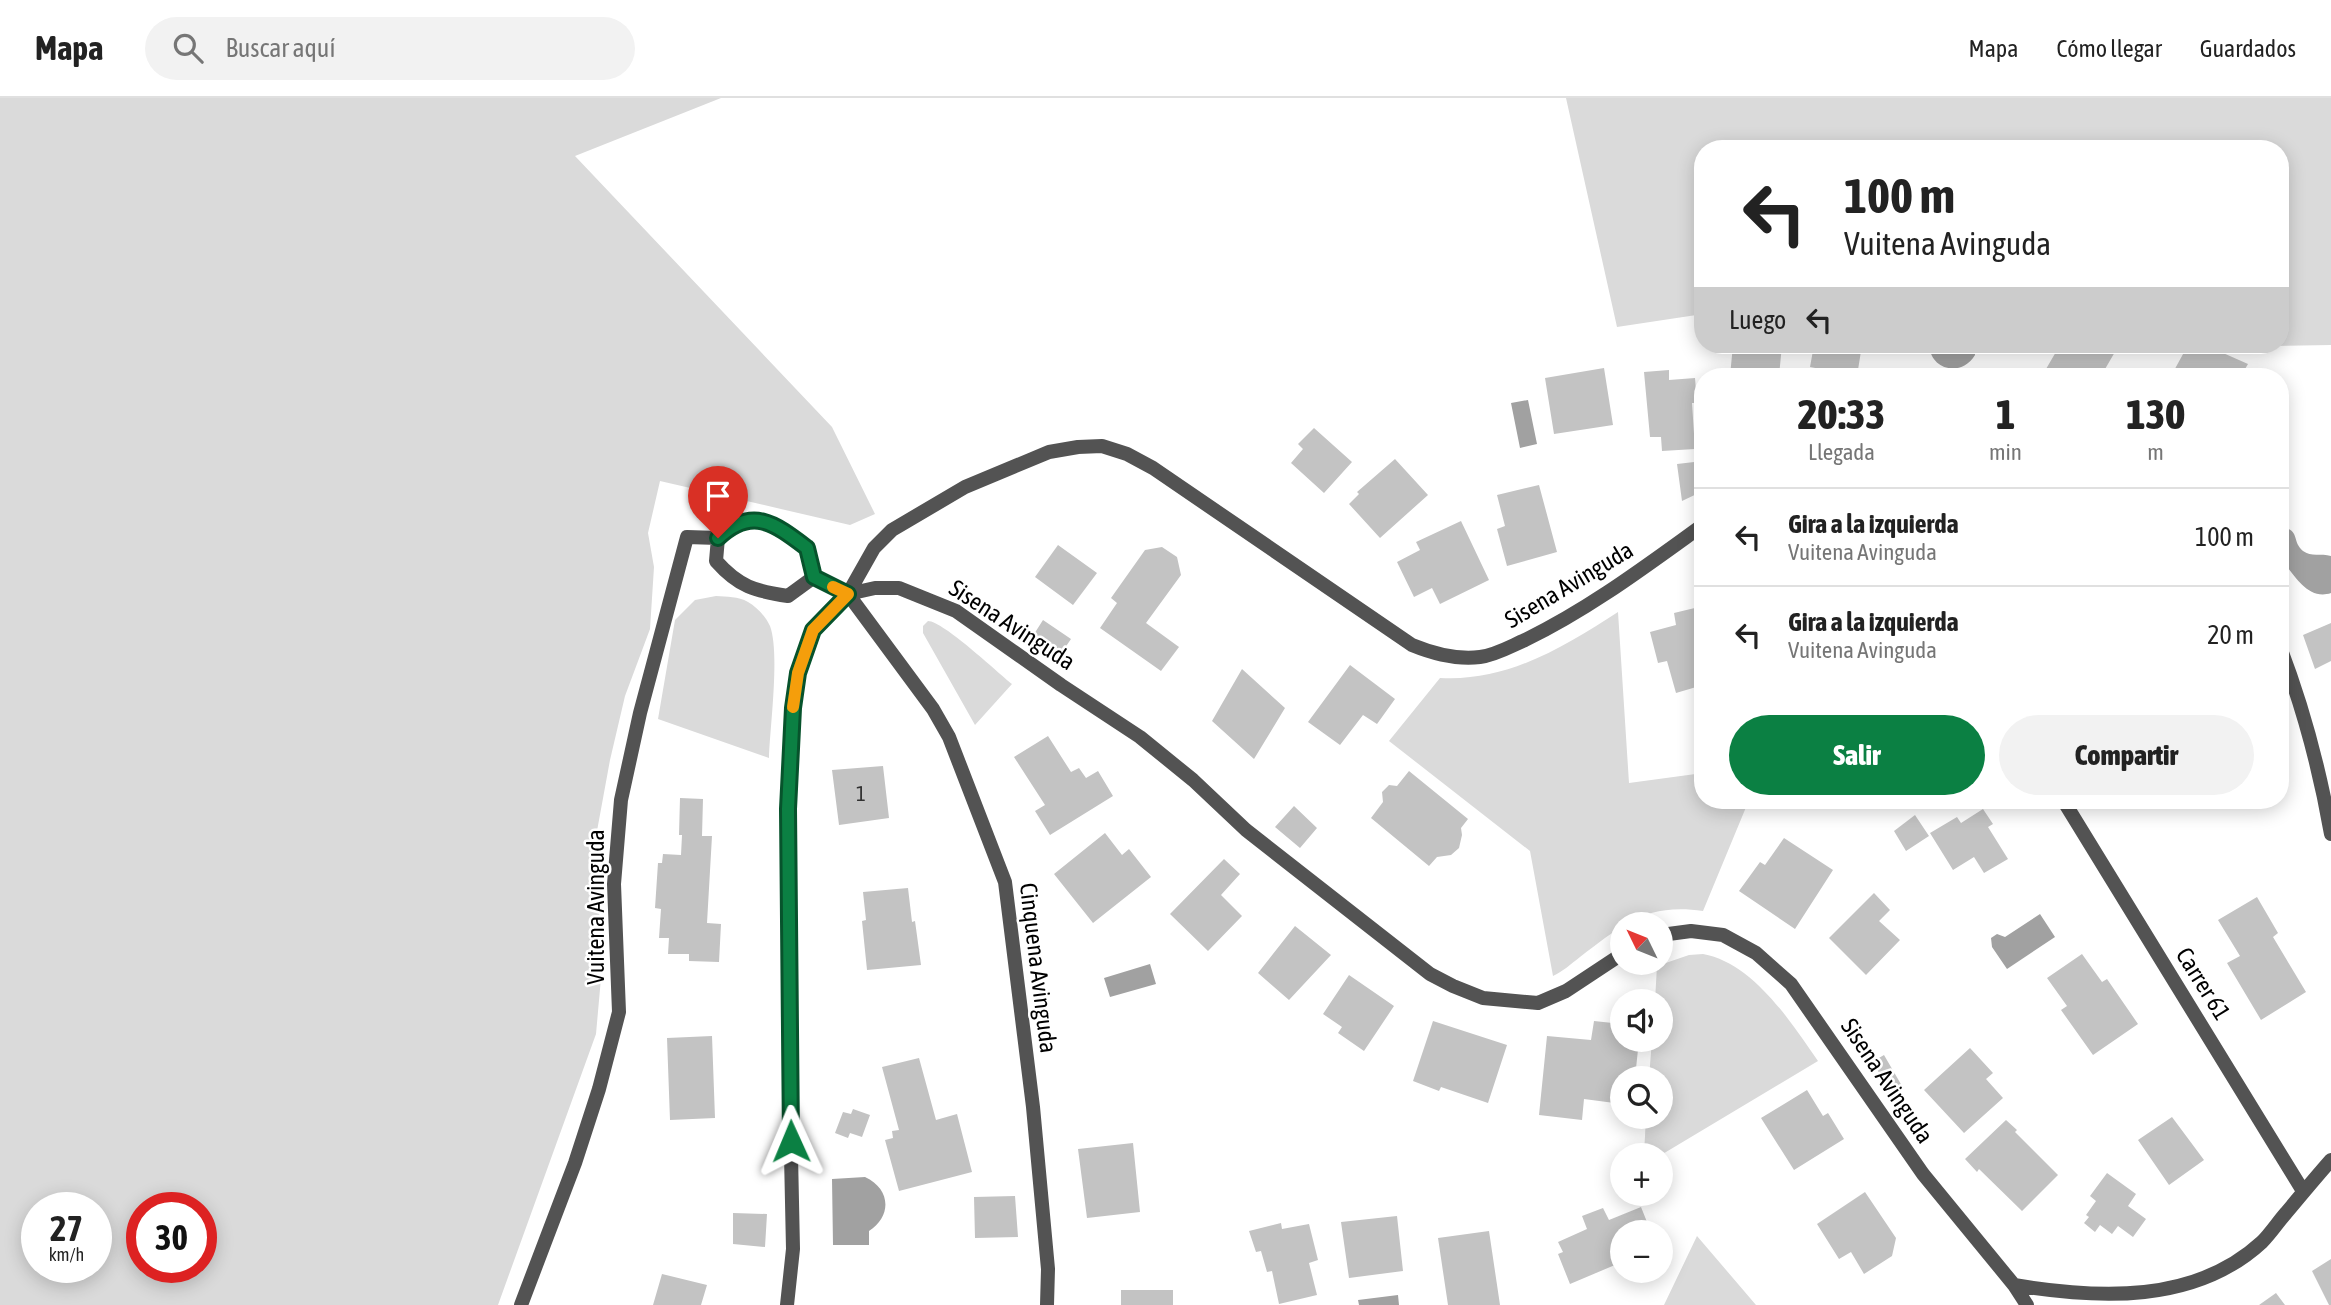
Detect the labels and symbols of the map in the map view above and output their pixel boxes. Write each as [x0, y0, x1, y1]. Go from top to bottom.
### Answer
pin [688, 466, 748, 538]
street label: Sisena Avinguda [1500, 536, 1638, 633]
street label: Sisena Avinguda [944, 574, 1080, 675]
house number: 1 [856, 781, 866, 805]
street label: Vuitena Avinguda [582, 829, 609, 985]
street label: Cinquena Avinguda [1015, 881, 1062, 1055]
north arrow [1610, 912, 1673, 975]
street label: Carrer 61 [2171, 943, 2236, 1025]
street label: Sisena Avinguda [1836, 1013, 1939, 1148]
position arrow [754, 1104, 828, 1178]
speed limit sign: 30 [126, 1192, 217, 1283]

